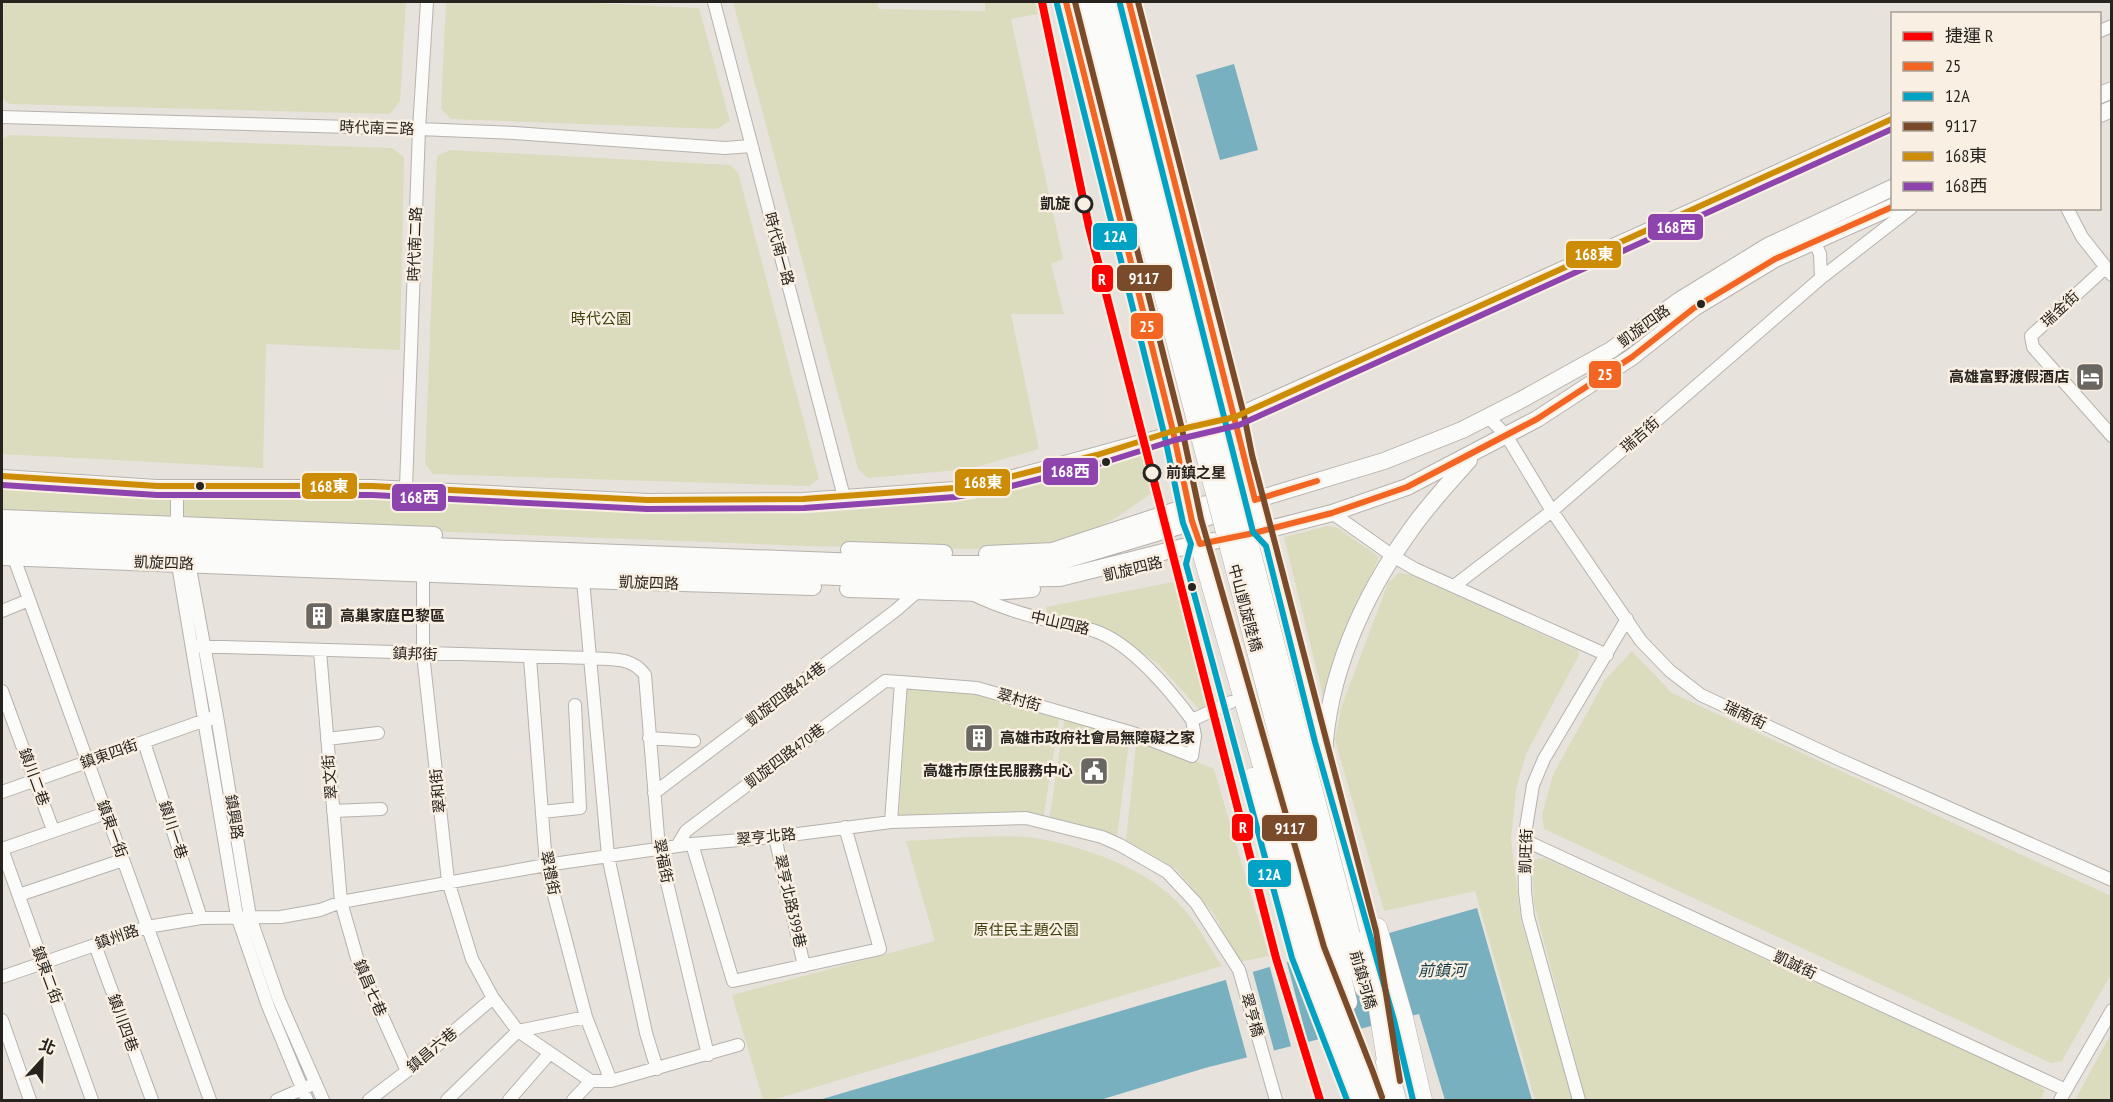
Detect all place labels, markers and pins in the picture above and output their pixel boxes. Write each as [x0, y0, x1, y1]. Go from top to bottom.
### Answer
place label: 凱旋 [1040, 194, 1071, 213]
marker: 凱旋 [1075, 195, 1093, 213]
unlabelled marker [1695, 298, 1707, 310]
hotel icon: 高雄富野渡假酒店 [2074, 361, 2106, 393]
place label: 高雄富野渡假酒店 [1949, 367, 2069, 386]
unlabelled marker [1100, 456, 1112, 468]
place label: 前鎮之星 [1166, 463, 1226, 482]
marker: 前鎮之星 [1143, 464, 1161, 482]
unlabelled marker [194, 480, 206, 492]
unlabelled marker [1186, 581, 1198, 593]
building icon: 高巢家庭巴黎區 [303, 600, 335, 632]
place label: 高巢家庭巴黎區 [340, 606, 445, 625]
building icon: 高雄市政府社會局無障礙之家 [963, 722, 995, 754]
place label: 高雄市政府社會局無障礙之家 [1000, 728, 1195, 747]
public building icon: 高雄市原住民服務中心 [1078, 755, 1110, 787]
place label: 高雄市原住民服務中心 [923, 761, 1073, 780]

